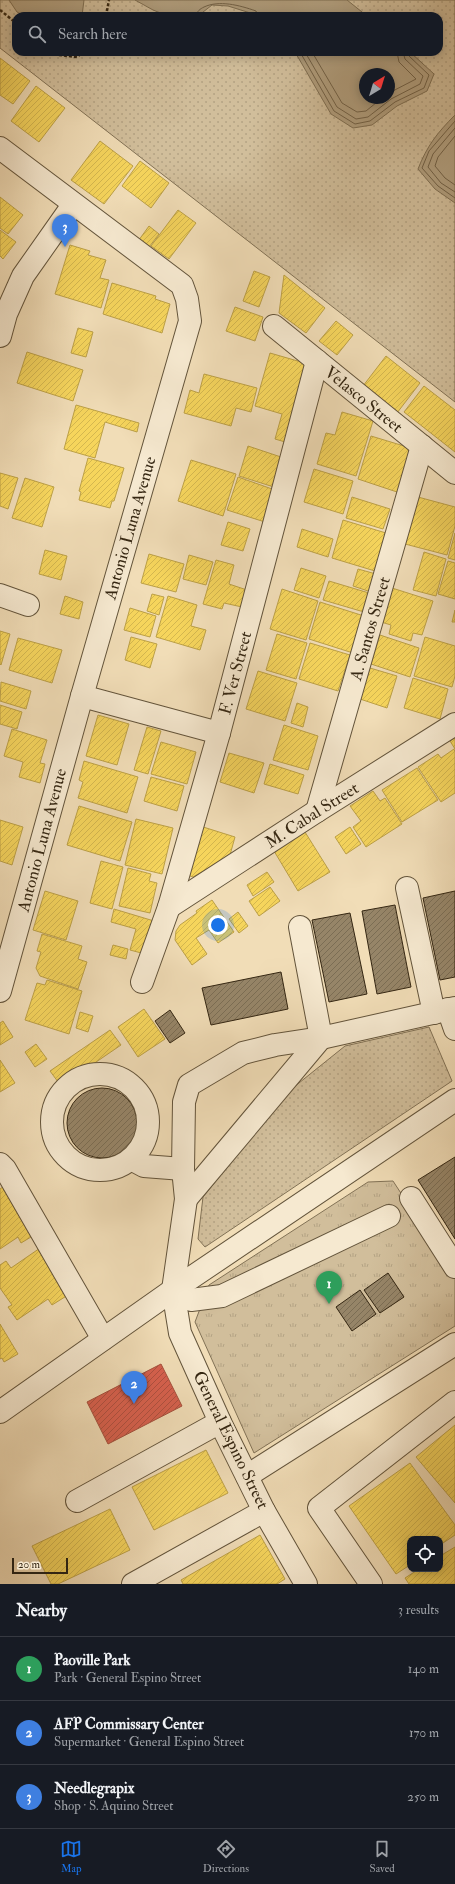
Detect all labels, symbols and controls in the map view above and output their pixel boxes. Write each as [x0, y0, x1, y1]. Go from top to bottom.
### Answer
search box [12, 12, 443, 56]
icon: search [26, 23, 48, 45]
text: Search here [58, 25, 127, 44]
north arrow [359, 68, 395, 104]
pin: 3 [52, 214, 78, 247]
street label: Velasco Street [321, 361, 408, 437]
street label: Antonio Luna Avenue [99, 454, 160, 603]
street label: A. Santos Street [344, 574, 395, 684]
street label: F. Ver Street [214, 628, 256, 717]
street label: Antonio Luna Avenue [12, 766, 71, 915]
street label: M. Cabal Street [261, 777, 363, 852]
your location [208, 915, 228, 935]
pin: 1 [316, 1271, 342, 1304]
street label: General Espino Street [188, 1367, 274, 1513]
pin: 2 [121, 1371, 147, 1404]
map controls [407, 1536, 443, 1572]
button: locate [407, 1536, 443, 1572]
scale bar [12, 1556, 68, 1575]
text: 20 m [18, 1558, 40, 1571]
text: Nearby [16, 1600, 67, 1621]
text: 3 results [398, 1602, 439, 1618]
text: Paoville Park [54, 1651, 131, 1670]
text: 1 [27, 1661, 31, 1677]
text: 140 m [408, 1661, 439, 1677]
text: Park · General Espino Street [54, 1670, 201, 1686]
text: AFP Commissary Center [54, 1715, 204, 1734]
text: 2 [26, 1725, 32, 1741]
text: 170 m [409, 1725, 439, 1741]
text: Supermarket · General Espino Street [54, 1734, 244, 1750]
text: Needlegrapix [54, 1779, 134, 1798]
text: 3 [27, 1789, 32, 1805]
text: 250 m [407, 1789, 439, 1805]
text: Shop · S. Aquino Street [54, 1798, 173, 1814]
tab: Map [60, 1838, 82, 1875]
tab: Directions [203, 1838, 249, 1875]
tab: Saved [370, 1838, 395, 1875]

